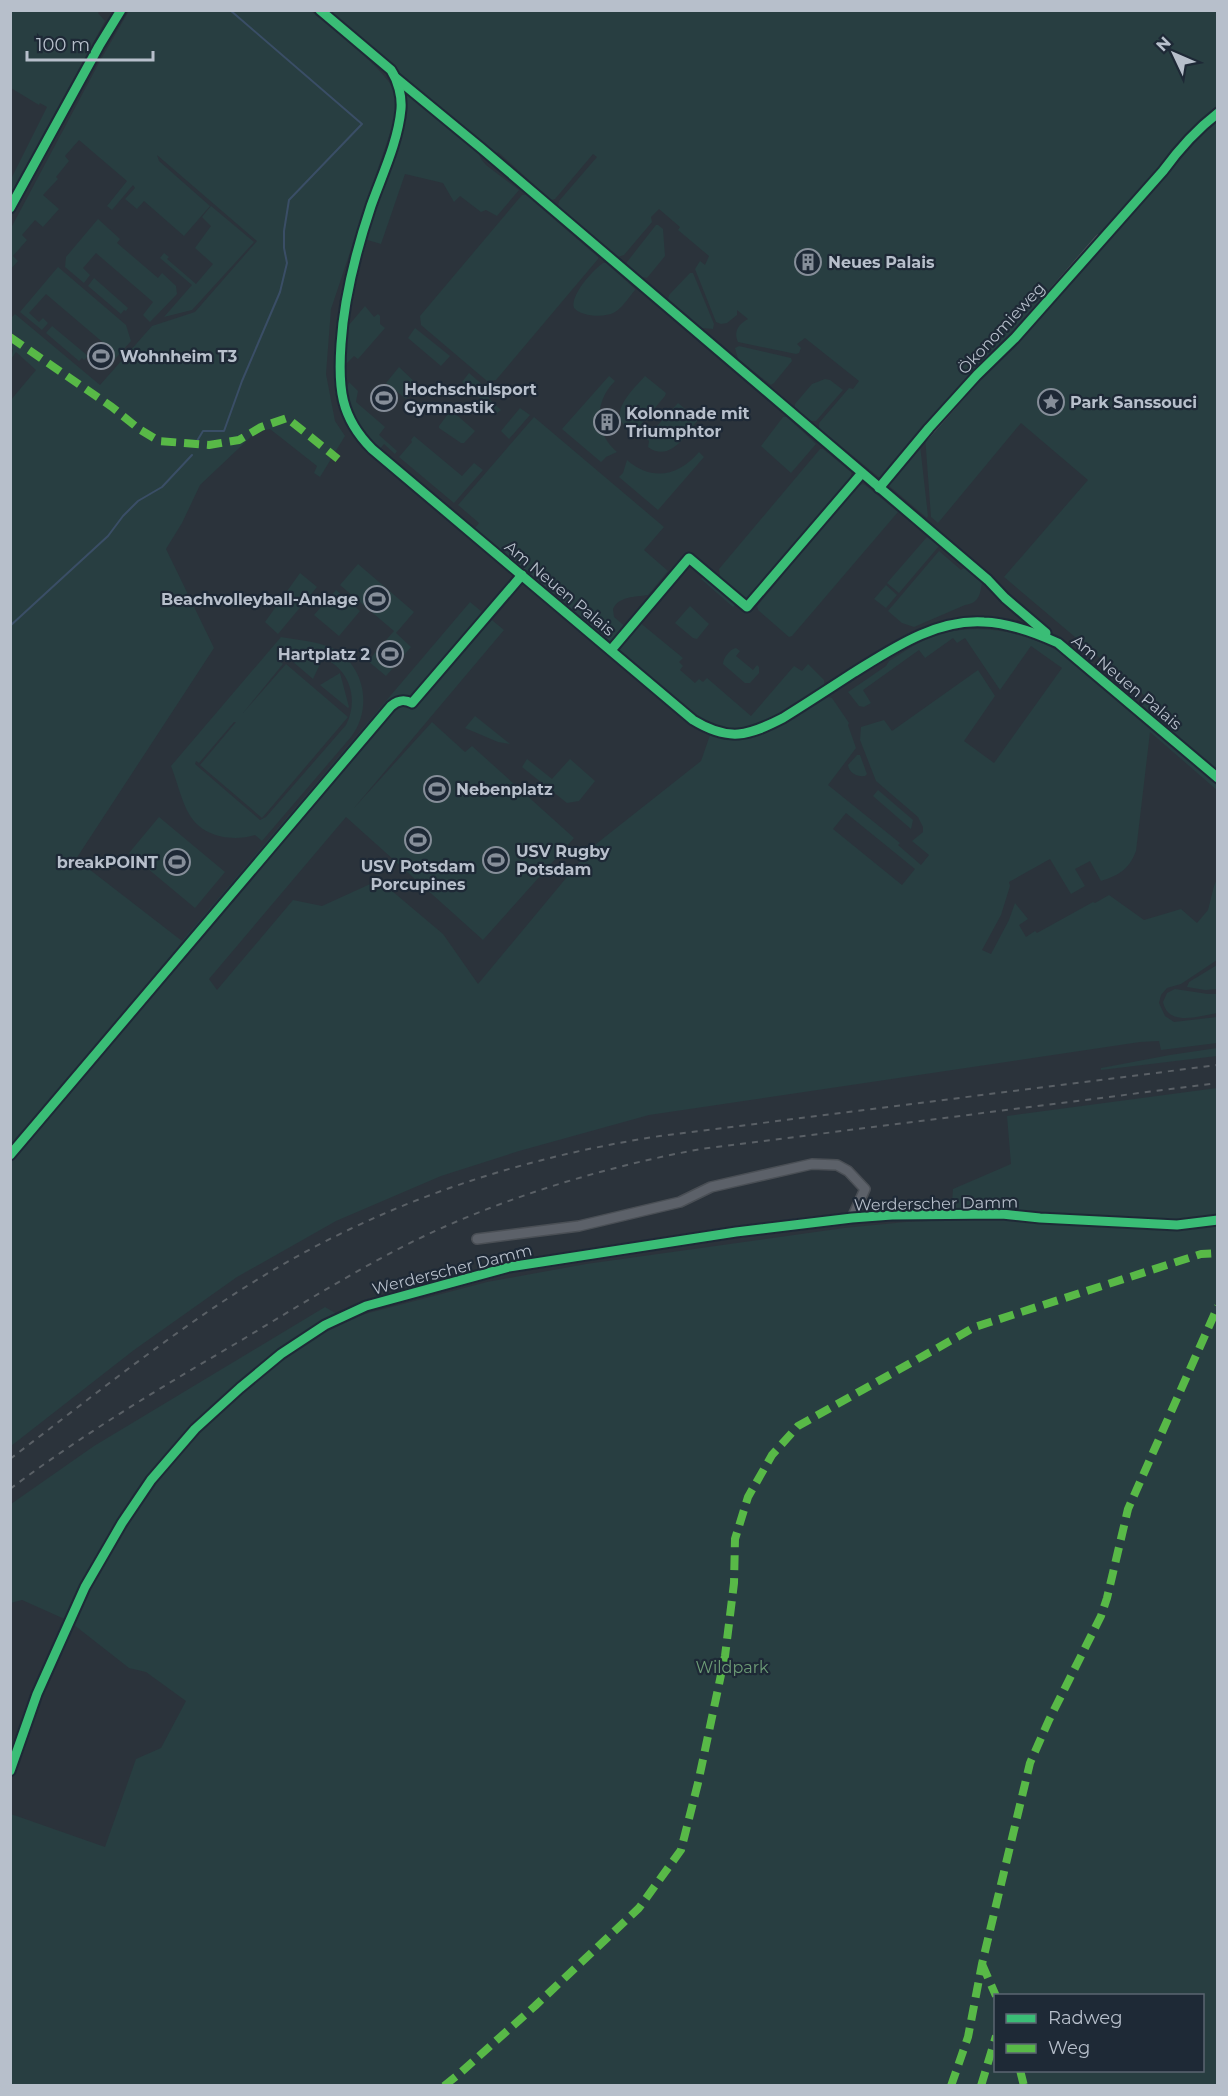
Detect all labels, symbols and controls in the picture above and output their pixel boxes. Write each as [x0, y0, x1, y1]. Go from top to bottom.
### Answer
scale bar [27, 24, 153, 62]
north arrow [1144, 24, 1204, 84]
text: N [1152, 33, 1175, 55]
text: 100 m [36, 34, 90, 56]
building icon: Neues Palais [793, 247, 823, 277]
place label: Neues Palais [828, 253, 935, 272]
street label: Ökonomieweg [953, 278, 1049, 378]
sports icon: Wohnheim T3 [86, 341, 116, 371]
place label: Wohnheim T3 [120, 347, 237, 366]
place label: Hochschulsport Gymnastik [404, 380, 537, 417]
sports icon: Hochschulsport Gymnastik [369, 383, 399, 413]
place icon: Park Sanssouci [1036, 387, 1066, 417]
place label: Park Sanssouci [1070, 393, 1197, 412]
place label: Kolonnade mit Triumphtor [626, 404, 750, 441]
building icon: Kolonnade mit Triumphtor [592, 407, 622, 437]
street label: Am Neuen Palais [501, 537, 619, 640]
sports icon: Beachvolleyball-Anlage [362, 584, 392, 614]
place label: Beachvolleyball-Anlage [161, 590, 358, 609]
street label: Am Neuen Palais [1068, 631, 1186, 734]
sports icon: Hartplatz 2 [375, 639, 405, 669]
place label: Hartplatz 2 [278, 645, 370, 664]
sports icon: Nebenplatz [422, 774, 452, 804]
place label: Nebenplatz [456, 780, 553, 799]
sports icon: USV Potsdam Porcupines [403, 825, 433, 855]
place label: USV Rugby Potsdam [516, 842, 610, 879]
sports icon: USV Rugby Potsdam [481, 845, 511, 875]
sports icon: breakPOINT [162, 847, 192, 877]
place label: breakPOINT [57, 853, 158, 872]
place label: USV Potsdam Porcupines [361, 857, 475, 894]
street label: Werderscher Damm [854, 1193, 1018, 1214]
street label: Werderscher Damm [370, 1240, 534, 1299]
park label: Wildpark [695, 1658, 769, 1677]
legend [994, 1994, 1204, 2072]
text: Radweg [1048, 2007, 1123, 2029]
text: Weg [1048, 2037, 1090, 2059]

